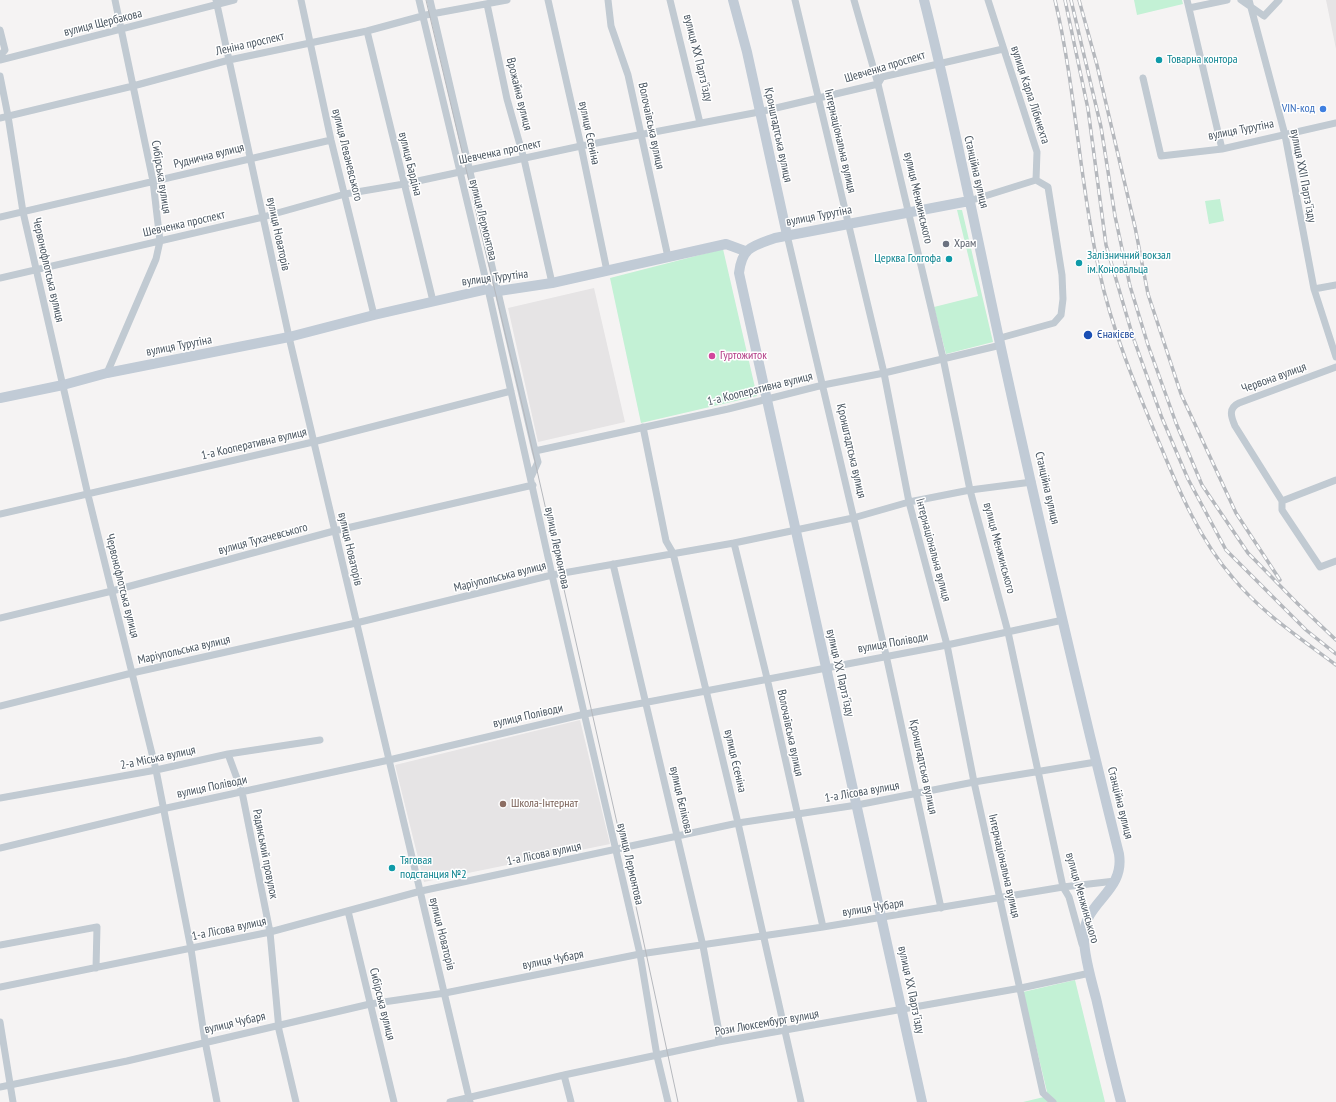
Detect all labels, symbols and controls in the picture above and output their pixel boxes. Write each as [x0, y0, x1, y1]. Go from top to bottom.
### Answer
street label: вулиця Щербакова [62, 6, 144, 40]
street label: вулиця XX Партз'їзду [680, 13, 716, 103]
street label: Леніна проспект [214, 29, 286, 59]
street label: вулиця Карла Лібкнехта [1007, 44, 1053, 146]
street label: Шевченка проспект [843, 48, 927, 86]
place label: Товарна контора [1167, 53, 1238, 67]
marker: Товарна контора [1154, 55, 1164, 65]
street label: Врожайна вулиця [503, 56, 535, 132]
street label: Волочаївська вулиця [635, 81, 667, 171]
street label: Кронштадтська вулиця [761, 86, 795, 184]
street label: Інтернаціональна вулиця [821, 88, 859, 194]
street label: вулиця Єсеніна [575, 100, 603, 166]
place label: VIN-код [1282, 102, 1315, 116]
marker: VIN-код [1318, 104, 1328, 114]
street label: вулиця Леваневського [329, 107, 365, 203]
street label: вулиця Турутіна [1207, 117, 1275, 143]
street label: вулиця XXII Партз'їзду [1287, 128, 1319, 224]
street label: вулиця Бардіна [395, 131, 425, 197]
street label: Станційна вулиця [961, 134, 991, 210]
street label: Шевченка проспект [458, 136, 542, 168]
street label: Сибірська вулиця [148, 139, 174, 215]
street label: Руднична вулиця [172, 140, 246, 172]
street label: вулиця Менжинського [900, 151, 936, 245]
street label: вулиця Лермонтова [466, 178, 500, 262]
street label: вулиця Новаторів [263, 196, 293, 272]
street label: вулиця Турутіна [785, 203, 853, 229]
street label: Шевченка проспект [142, 208, 226, 240]
street label: Червонофлотська вулиця [29, 216, 67, 324]
place label: Храм [954, 237, 976, 251]
marker: Храм [941, 239, 951, 249]
place label: Залізничний вокзал ім.Коновальца [1087, 249, 1171, 277]
place label: Церква Голгофа [874, 252, 941, 266]
marker: Церква Голгофа [944, 254, 954, 264]
marker: Залізничний вокзал ім.Коновальца [1074, 258, 1084, 268]
street label: вулиця Турутіна [461, 267, 529, 289]
place label: Єнакієве [1097, 328, 1134, 342]
marker: Єнакієве [1082, 329, 1094, 341]
street label: вулиця Турутіна [145, 333, 213, 359]
place label: Гуртожиток [720, 349, 767, 363]
marker: Гуртожиток [707, 351, 717, 361]
street label: Червона вулиця [1240, 360, 1308, 396]
street label: 1-а Кооперативна вулиця [706, 369, 814, 409]
street label: Кронштадтська вулиця [833, 402, 869, 500]
street label: 1-а Кооперативна вулиця [200, 425, 308, 463]
street label: Станційна вулиця [1032, 450, 1062, 526]
street label: Інтернаціональна вулиця [912, 497, 954, 603]
street label: вулиця Менжинського [980, 501, 1018, 595]
street label: вулиця Лермонтова [541, 506, 573, 590]
street label: вулиця Новаторів [335, 511, 365, 587]
street label: вулиця Тухачевського [217, 520, 309, 558]
street label: Червонофлотська вулиця [102, 532, 142, 640]
street label: Маріупольська вулиця [452, 559, 548, 595]
street label: вулиця XX Партз'їзду [823, 628, 857, 718]
street label: вулиця Поліводи [857, 630, 929, 656]
street label: Маріупольська вулиця [136, 632, 232, 668]
street label: Волочаївська вулиця [774, 688, 806, 778]
street label: вулиця Поліводи [492, 701, 564, 731]
street label: Кронштадтська вулиця [906, 718, 940, 816]
street label: вулиця Єсеніна [721, 728, 749, 794]
street label: 2-а Міська вулиця [119, 743, 197, 773]
street label: вулиця Бєлікова [666, 765, 696, 835]
street label: Станційна вулиця [1104, 765, 1136, 841]
street label: вулиця Поліводи [176, 773, 248, 801]
street label: 1-а Лісова вулиця [824, 778, 900, 806]
place label: Школа-Інтернат [511, 797, 578, 811]
marker: Школа-Інтернат [498, 799, 508, 809]
street label: Радянський провулок [249, 808, 281, 900]
street label: Інтернаціональна вулиця [985, 813, 1023, 919]
street label: вулиця Лермонтова [614, 822, 646, 906]
street label: 1-а Лісова вулиця [506, 839, 582, 869]
street label: вулиця Менжинського [1062, 851, 1102, 945]
place label: Тяговая подстанция №2 [400, 854, 467, 882]
marker: Тяговая подстанция №2 [387, 863, 397, 873]
street label: вулиця Новаторів [426, 896, 458, 972]
street label: вулиця Чубаря [841, 896, 905, 920]
street label: 1-а Лісова вулиця [191, 914, 267, 944]
street label: вулиця XX Партз'їзду [895, 945, 927, 1035]
street label: вулиця Чубаря [521, 947, 585, 973]
street label: Сибірська вулиця [366, 966, 398, 1042]
street label: Рози Люксембург вулиця [714, 1007, 820, 1039]
street label: вулиця Чубаря [203, 1009, 267, 1037]

